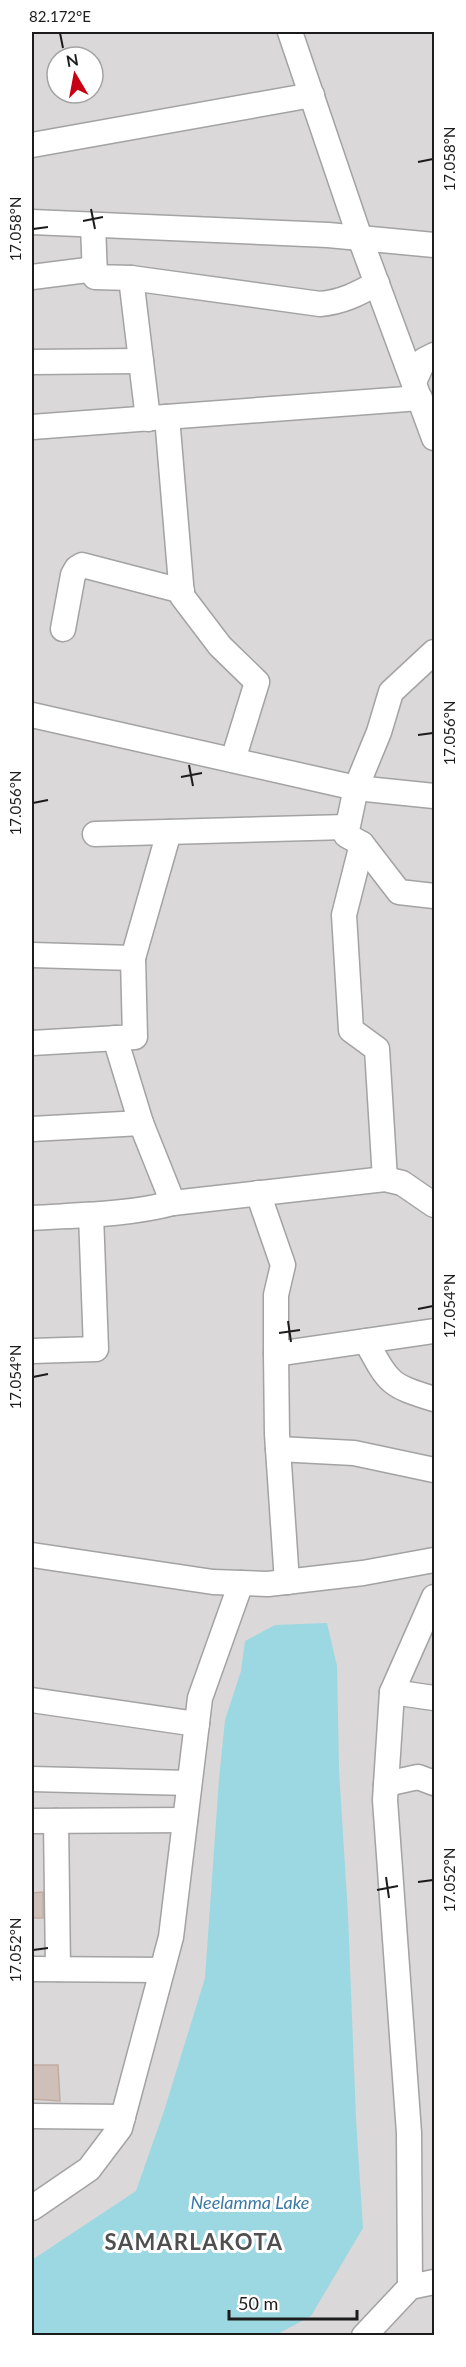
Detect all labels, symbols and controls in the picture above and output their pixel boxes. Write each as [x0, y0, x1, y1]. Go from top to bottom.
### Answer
text: 82.172°E [29, 7, 91, 25]
north arrow [45, 45, 105, 105]
text: N [65, 49, 80, 70]
text: 17.058°N [440, 127, 458, 191]
text: 17.058°N [6, 197, 24, 261]
text: 17.056°N [440, 701, 458, 765]
text: 17.056°N [6, 771, 24, 835]
text: 17.054°N [440, 1274, 458, 1338]
text: 17.054°N [6, 1345, 24, 1409]
text: 17.052°N [440, 1848, 458, 1912]
text: 17.052°N [6, 1918, 24, 1982]
water label: Neelamma Lake [191, 2191, 309, 2213]
district label: SAMARLAKOTA [105, 2228, 283, 2255]
scale bar [229, 2283, 356, 2321]
text: 50 m [238, 2292, 278, 2314]

